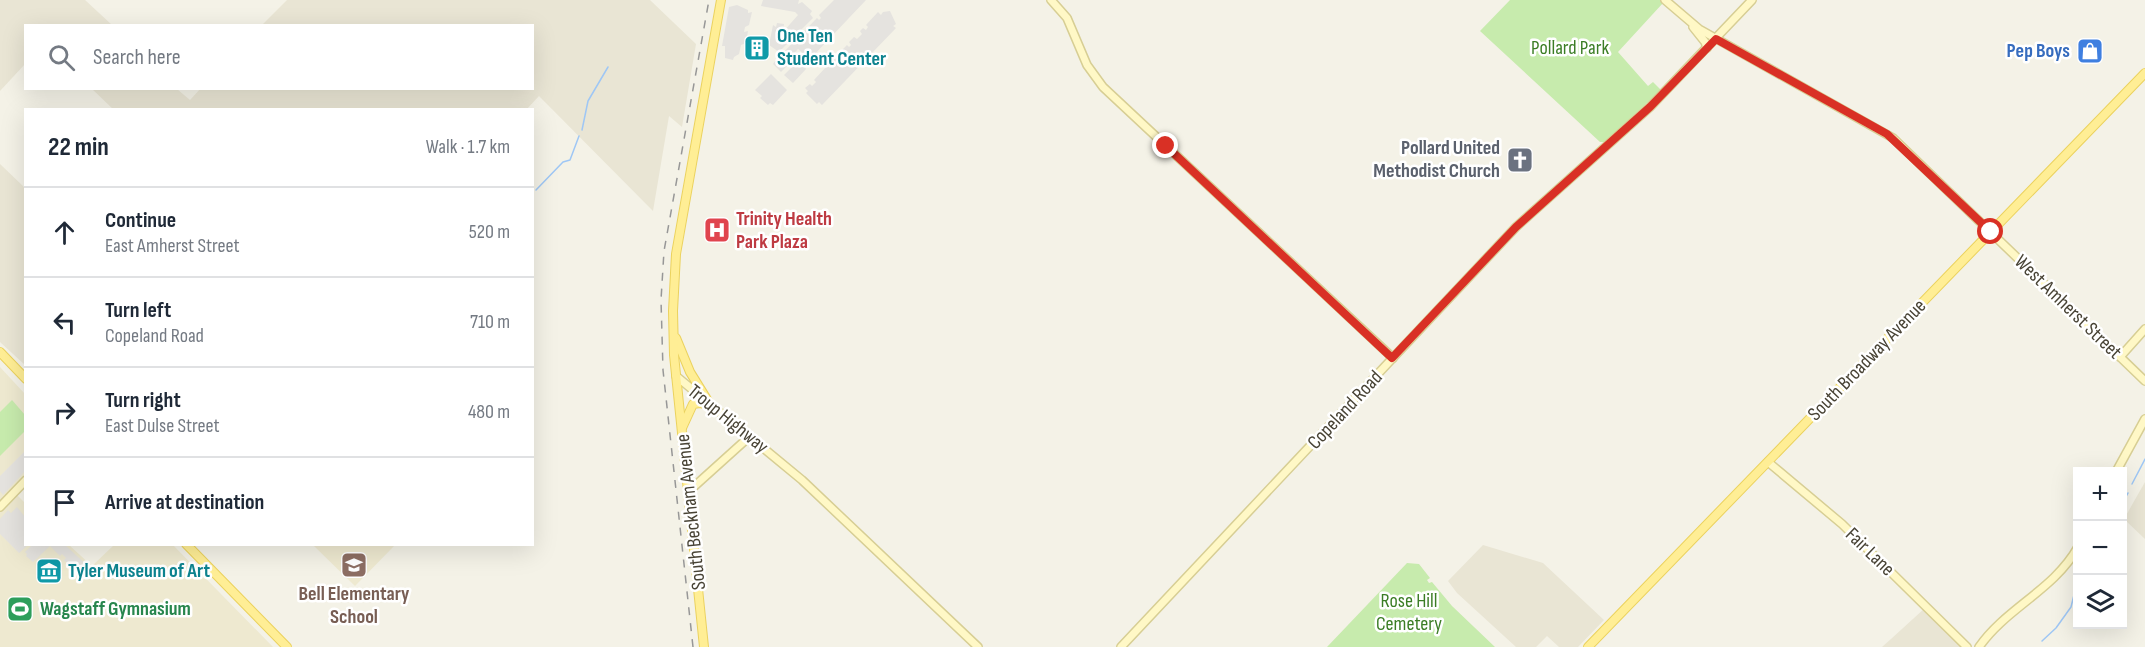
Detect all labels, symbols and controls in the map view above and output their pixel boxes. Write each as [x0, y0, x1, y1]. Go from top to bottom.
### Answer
search box [24, 24, 534, 90]
place label: One Ten Student Center [777, 24, 886, 71]
building icon: One Ten Student Center [742, 33, 772, 63]
park label: Pollard Park [1531, 36, 1609, 60]
shop icon: Pep Boys [2075, 36, 2105, 66]
place label: Pep Boys [2007, 39, 2070, 63]
icon: search [45, 41, 78, 74]
text: Search here [93, 44, 180, 71]
text: 22 min [48, 132, 109, 163]
route end [1152, 132, 1178, 158]
text: Walk · 1.7 km [426, 135, 510, 159]
place label: Pollard United Methodist Church [1373, 136, 1500, 183]
church icon: Pollard United Methodist Church [1505, 145, 1535, 175]
text: Continue [105, 207, 176, 234]
place label: Trinity Health Park Plaza [736, 207, 832, 254]
hospital icon: Trinity Health Park Plaza [702, 215, 732, 245]
icon: ahead [48, 216, 81, 249]
route start [1977, 218, 2003, 244]
text: 520 m [469, 220, 510, 244]
text: East Amherst Street [105, 234, 240, 258]
street label: West Amherst Street [2009, 250, 2127, 364]
street label: South Broadway Avenue [1803, 294, 1931, 426]
text: Turn left [105, 297, 171, 324]
icon: left [48, 306, 81, 339]
text: 710 m [470, 310, 510, 334]
text: Copeland Road [105, 324, 204, 348]
street label: Copeland Road [1302, 366, 1388, 454]
street label: Troup Highway [683, 379, 773, 459]
text: Turn right [105, 387, 181, 414]
icon: right [48, 396, 81, 429]
text: 480 m [468, 400, 510, 424]
text: East Dulse Street [105, 414, 220, 438]
street label: South Beckham Avenue [671, 433, 711, 591]
map controls [2073, 467, 2127, 629]
button: + [2073, 467, 2127, 521]
icon: arrive [48, 486, 81, 519]
text: Arrive at destination [105, 489, 264, 516]
button: − [2073, 521, 2127, 575]
street label: Fair Lane [1840, 523, 1900, 581]
school or university icon: Bell Elementary School [339, 550, 369, 580]
museum icon: Tyler Museum of Art [34, 556, 64, 586]
place label: Tyler Museum of Art [68, 559, 210, 583]
button: layers [2073, 575, 2127, 629]
place label: Bell Elementary School [299, 582, 410, 629]
park label: Rose Hill Cemetery [1376, 589, 1442, 636]
sports icon: Wagstaff Gymnasium [5, 594, 35, 624]
place label: Wagstaff Gymnasium [40, 597, 191, 621]

